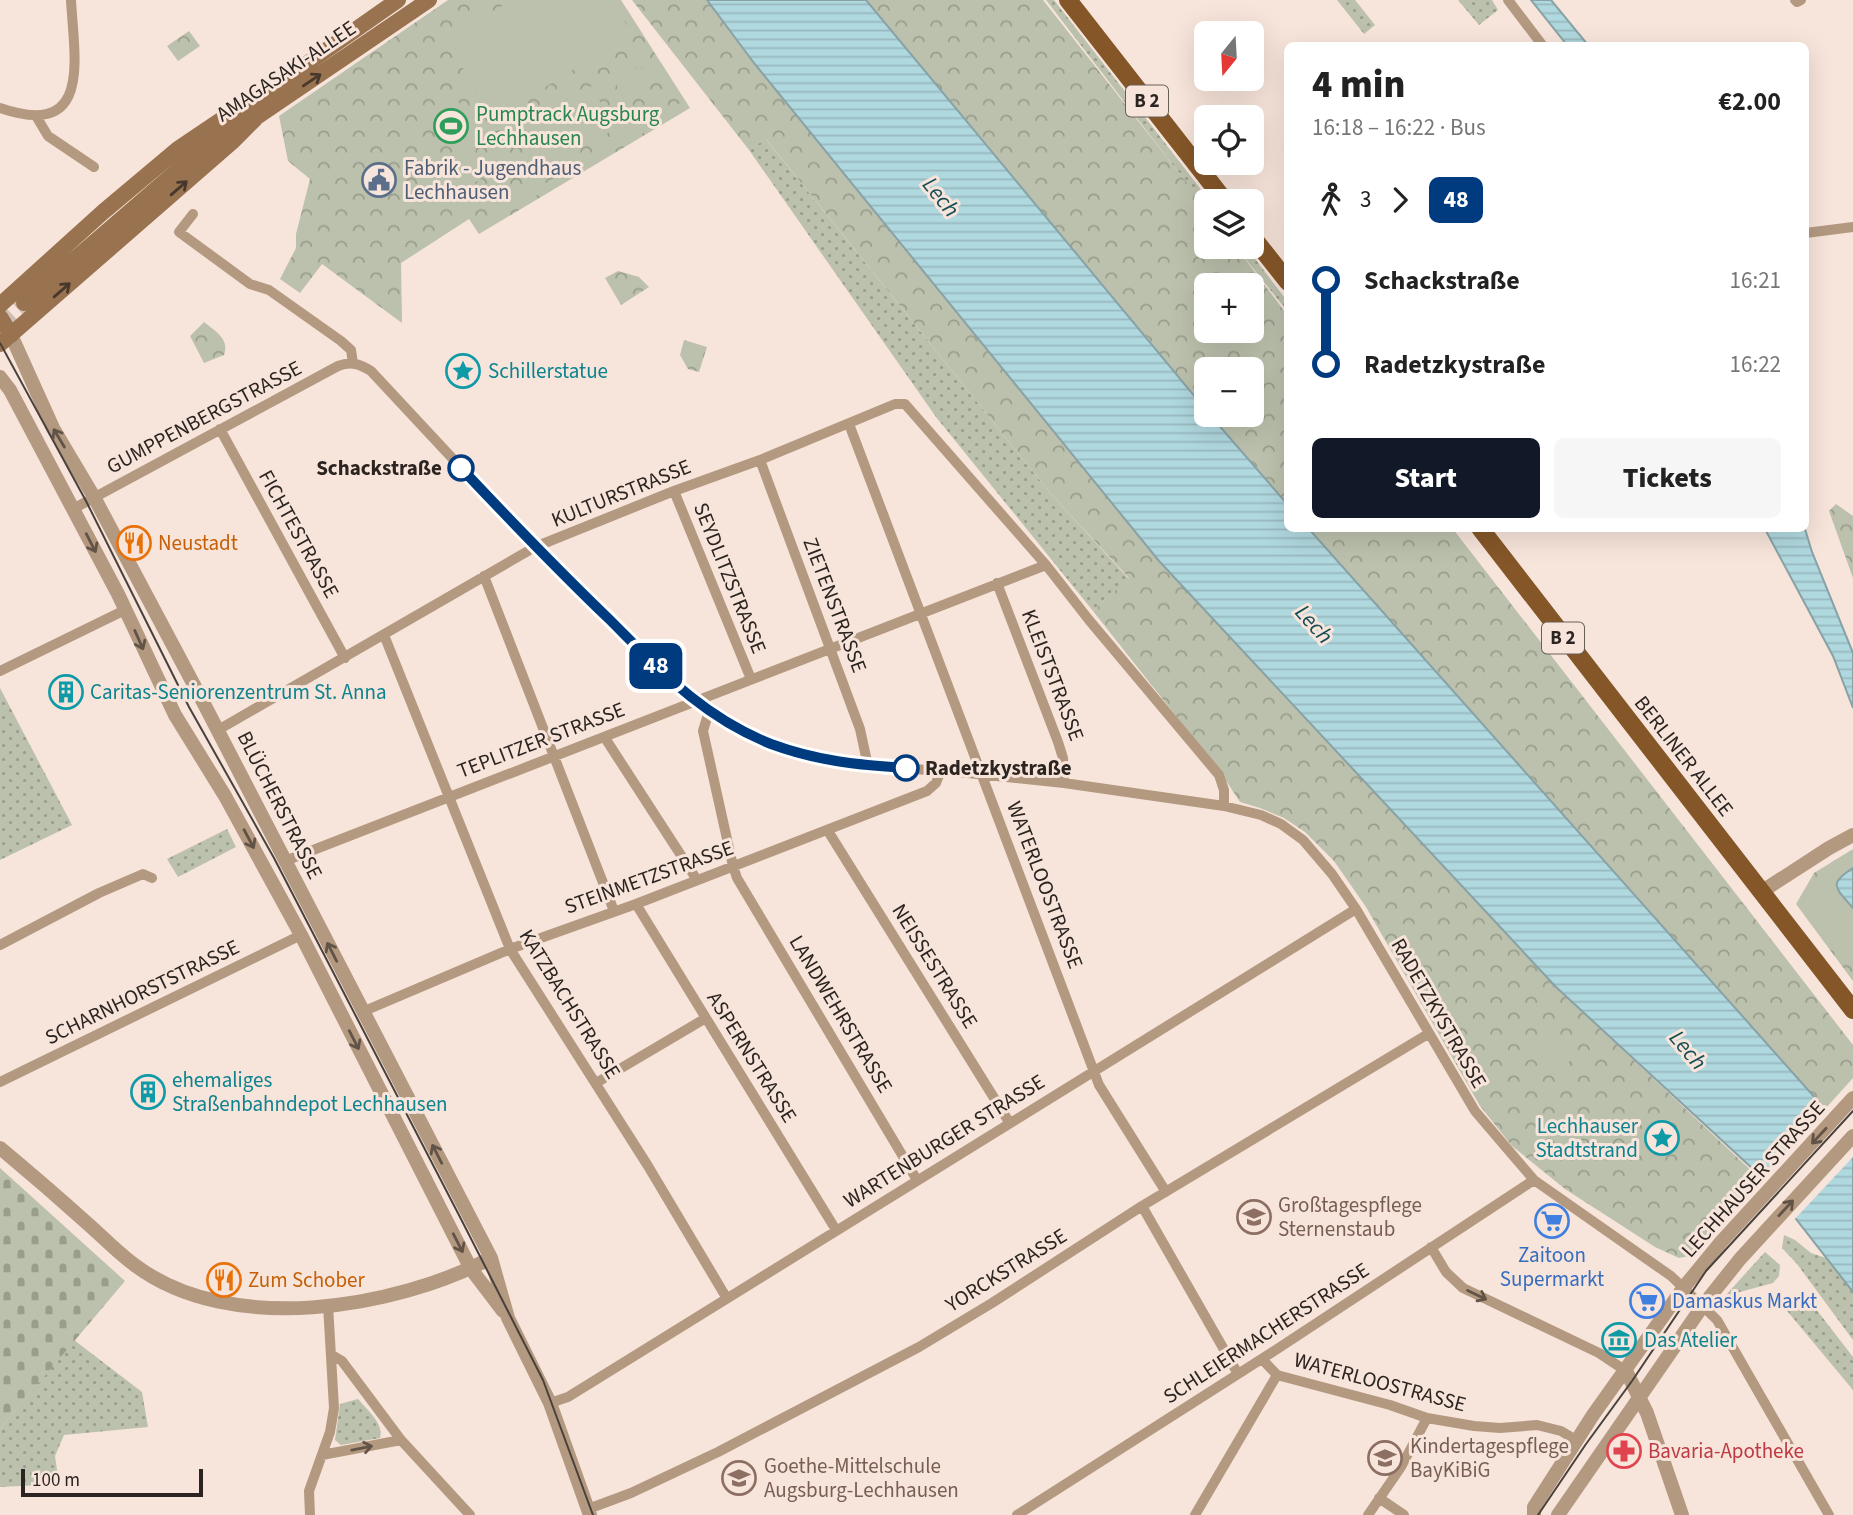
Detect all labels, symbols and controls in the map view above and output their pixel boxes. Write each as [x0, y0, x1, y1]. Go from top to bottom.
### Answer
street label: AMAGASAKI-ALLEE [210, 13, 362, 129]
north arrow [1194, 21, 1264, 91]
map controls [1194, 21, 1264, 427]
text: 4 min [1312, 58, 1405, 112]
one-way arrow [301, 73, 321, 87]
text: €2.00 [1718, 83, 1781, 120]
road number: B 2 [1126, 86, 1168, 116]
place label: Pumptrack Augsburg Lechhausen [476, 99, 660, 153]
button: locate [1194, 105, 1264, 175]
sports icon: Pumptrack Augsburg Lechhausen [432, 107, 470, 145]
text: 16:18 – 16:22 · Bus [1312, 111, 1486, 144]
place label: Fabrik - Jugendhaus Lechhausen [404, 153, 581, 207]
public building icon: Fabrik - Jugendhaus Lechhausen [360, 161, 398, 199]
water label: Lech [915, 170, 967, 224]
one-way arrow [169, 180, 187, 196]
icon: walk [1312, 181, 1350, 219]
icon: forward [1381, 181, 1419, 219]
text: 48 [1443, 182, 1469, 217]
text: 3 [1360, 183, 1371, 216]
button: layers [1194, 189, 1264, 259]
text: Schackstraße [1364, 262, 1520, 299]
text: 16:21 [1730, 264, 1781, 297]
button: + [1194, 273, 1264, 343]
one-way arrow [53, 282, 71, 298]
text: Radetzkystraße [1364, 346, 1545, 383]
text: 16:22 [1730, 348, 1781, 381]
place icon: Schillerstatue [444, 352, 482, 390]
street label: GUMPPENBERGSTRASSE [101, 353, 307, 481]
place label: Schillerstatue [488, 356, 608, 386]
button: − [1194, 357, 1264, 427]
one-way arrow [52, 429, 66, 449]
button: Start [1312, 438, 1540, 518]
button: Tickets [1554, 438, 1781, 518]
street label: KULTURSTRASSE [547, 451, 695, 535]
place label: Schackstraße [316, 453, 442, 483]
marker: Schackstraße [448, 455, 474, 481]
street label: FICHTESTRASSE [251, 464, 347, 604]
street label: SEYDLITZSTRASSE [686, 498, 774, 658]
restaurant icon: Neustadt [115, 524, 153, 562]
place label: Neustadt [158, 528, 238, 558]
one-way arrow [85, 532, 99, 553]
street label: ZIETENSTRASSE [795, 533, 875, 677]
water label: Lech [1287, 597, 1341, 651]
street label: KLEISTSTRASSE [1014, 605, 1092, 745]
road number: B 2 [1542, 622, 1584, 653]
one-way arrow [133, 628, 146, 650]
line badge: 48 [624, 643, 688, 689]
text: 48 [643, 648, 669, 683]
building icon: Caritas-Seniorenzentrum St. Anna [47, 673, 85, 711]
place label: Caritas-Seniorenzentrum St. Anna [90, 677, 386, 707]
street label: BERLINER ALLEE [1627, 689, 1741, 823]
street label: TEPLITZER STRASSE [453, 694, 629, 786]
street label: BLÜCHERSTRASSE [230, 726, 330, 884]
place label: Radetzkystraße [925, 753, 1072, 783]
marker: Radetzkystraße [893, 755, 919, 781]
street label: WATERLOOSTRASSE [999, 797, 1091, 973]
one-way arrow [242, 828, 256, 849]
street label: STEINMETZSTRASSE [560, 832, 738, 922]
street label: NEISSESTRASSE [885, 898, 985, 1034]
street label: KATZBACHSTRASSE [512, 923, 628, 1085]
street label: LANDWEHRSTRASSE [782, 929, 900, 1099]
street label: SCHARNHORSTSTRASSE [40, 932, 244, 1052]
street label: RADETZKYSTRASSE [1384, 932, 1494, 1094]
one-way arrow [325, 942, 339, 963]
street label: ASPERNSTRASSE [700, 986, 804, 1128]
water label: Lech [1661, 1023, 1715, 1077]
one-way arrow [348, 1029, 362, 1050]
place label: ehemaliges Straßenbahndepot Lechhausen [172, 1065, 448, 1119]
street label: WARTENBURGER STRASSE [838, 1067, 1050, 1215]
building icon: ehemaliges Straßenbahndepot Lechhausen [129, 1073, 167, 1111]
street label: LECHHAUSER STRASSE [1674, 1094, 1832, 1264]
place label: Lechhauser Stadtstrand [1536, 1111, 1639, 1165]
place icon: Lechhauser Stadtstrand [1643, 1119, 1681, 1157]
one-way arrow [1810, 1127, 1827, 1144]
one-way arrow [429, 1144, 443, 1165]
place label: Großtagespflege Sternenstaub [1278, 1190, 1422, 1244]
school or university icon: Großtagespflege Sternenstaub [1235, 1198, 1273, 1236]
one-way arrow [1778, 1200, 1795, 1217]
supermarket icon: Zaitoon Supermarkt [1533, 1202, 1571, 1240]
street label: YORCKSTRASSE [939, 1221, 1073, 1320]
one-way arrow [451, 1232, 465, 1253]
place label: Zaitoon Supermarkt [1500, 1240, 1604, 1294]
street label: SCHLEIERMACHERSTRASSE [1157, 1255, 1375, 1411]
restaurant icon: Zum Schober [205, 1261, 243, 1299]
place label: Zum Schober [248, 1265, 366, 1295]
supermarket icon: Damaskus Markt [1628, 1282, 1666, 1320]
place label: Damaskus Markt [1672, 1286, 1817, 1316]
one-way arrow [1466, 1289, 1487, 1303]
museum icon: Das Atelier [1600, 1321, 1638, 1359]
place label: Das Atelier [1644, 1325, 1738, 1355]
street label: WATERLOOSTRASSE [1291, 1345, 1469, 1419]
place label: Kindertagespflege BayKiBiG [1410, 1431, 1569, 1485]
pharmacy icon: Bavaria-Apotheke [1605, 1432, 1643, 1470]
place label: Bavaria-Apotheke [1648, 1436, 1804, 1466]
school or university icon: Kindertagespflege BayKiBiG [1366, 1439, 1404, 1477]
one-way arrow [350, 1441, 373, 1454]
place label: Goethe-Mittelschule Augsburg-Lechhausen [764, 1451, 959, 1505]
school or university icon: Goethe-Mittelschule Augsburg-Lechhausen [720, 1459, 758, 1497]
scale bar [21, 1466, 203, 1498]
text: 100 m [32, 1467, 80, 1494]

